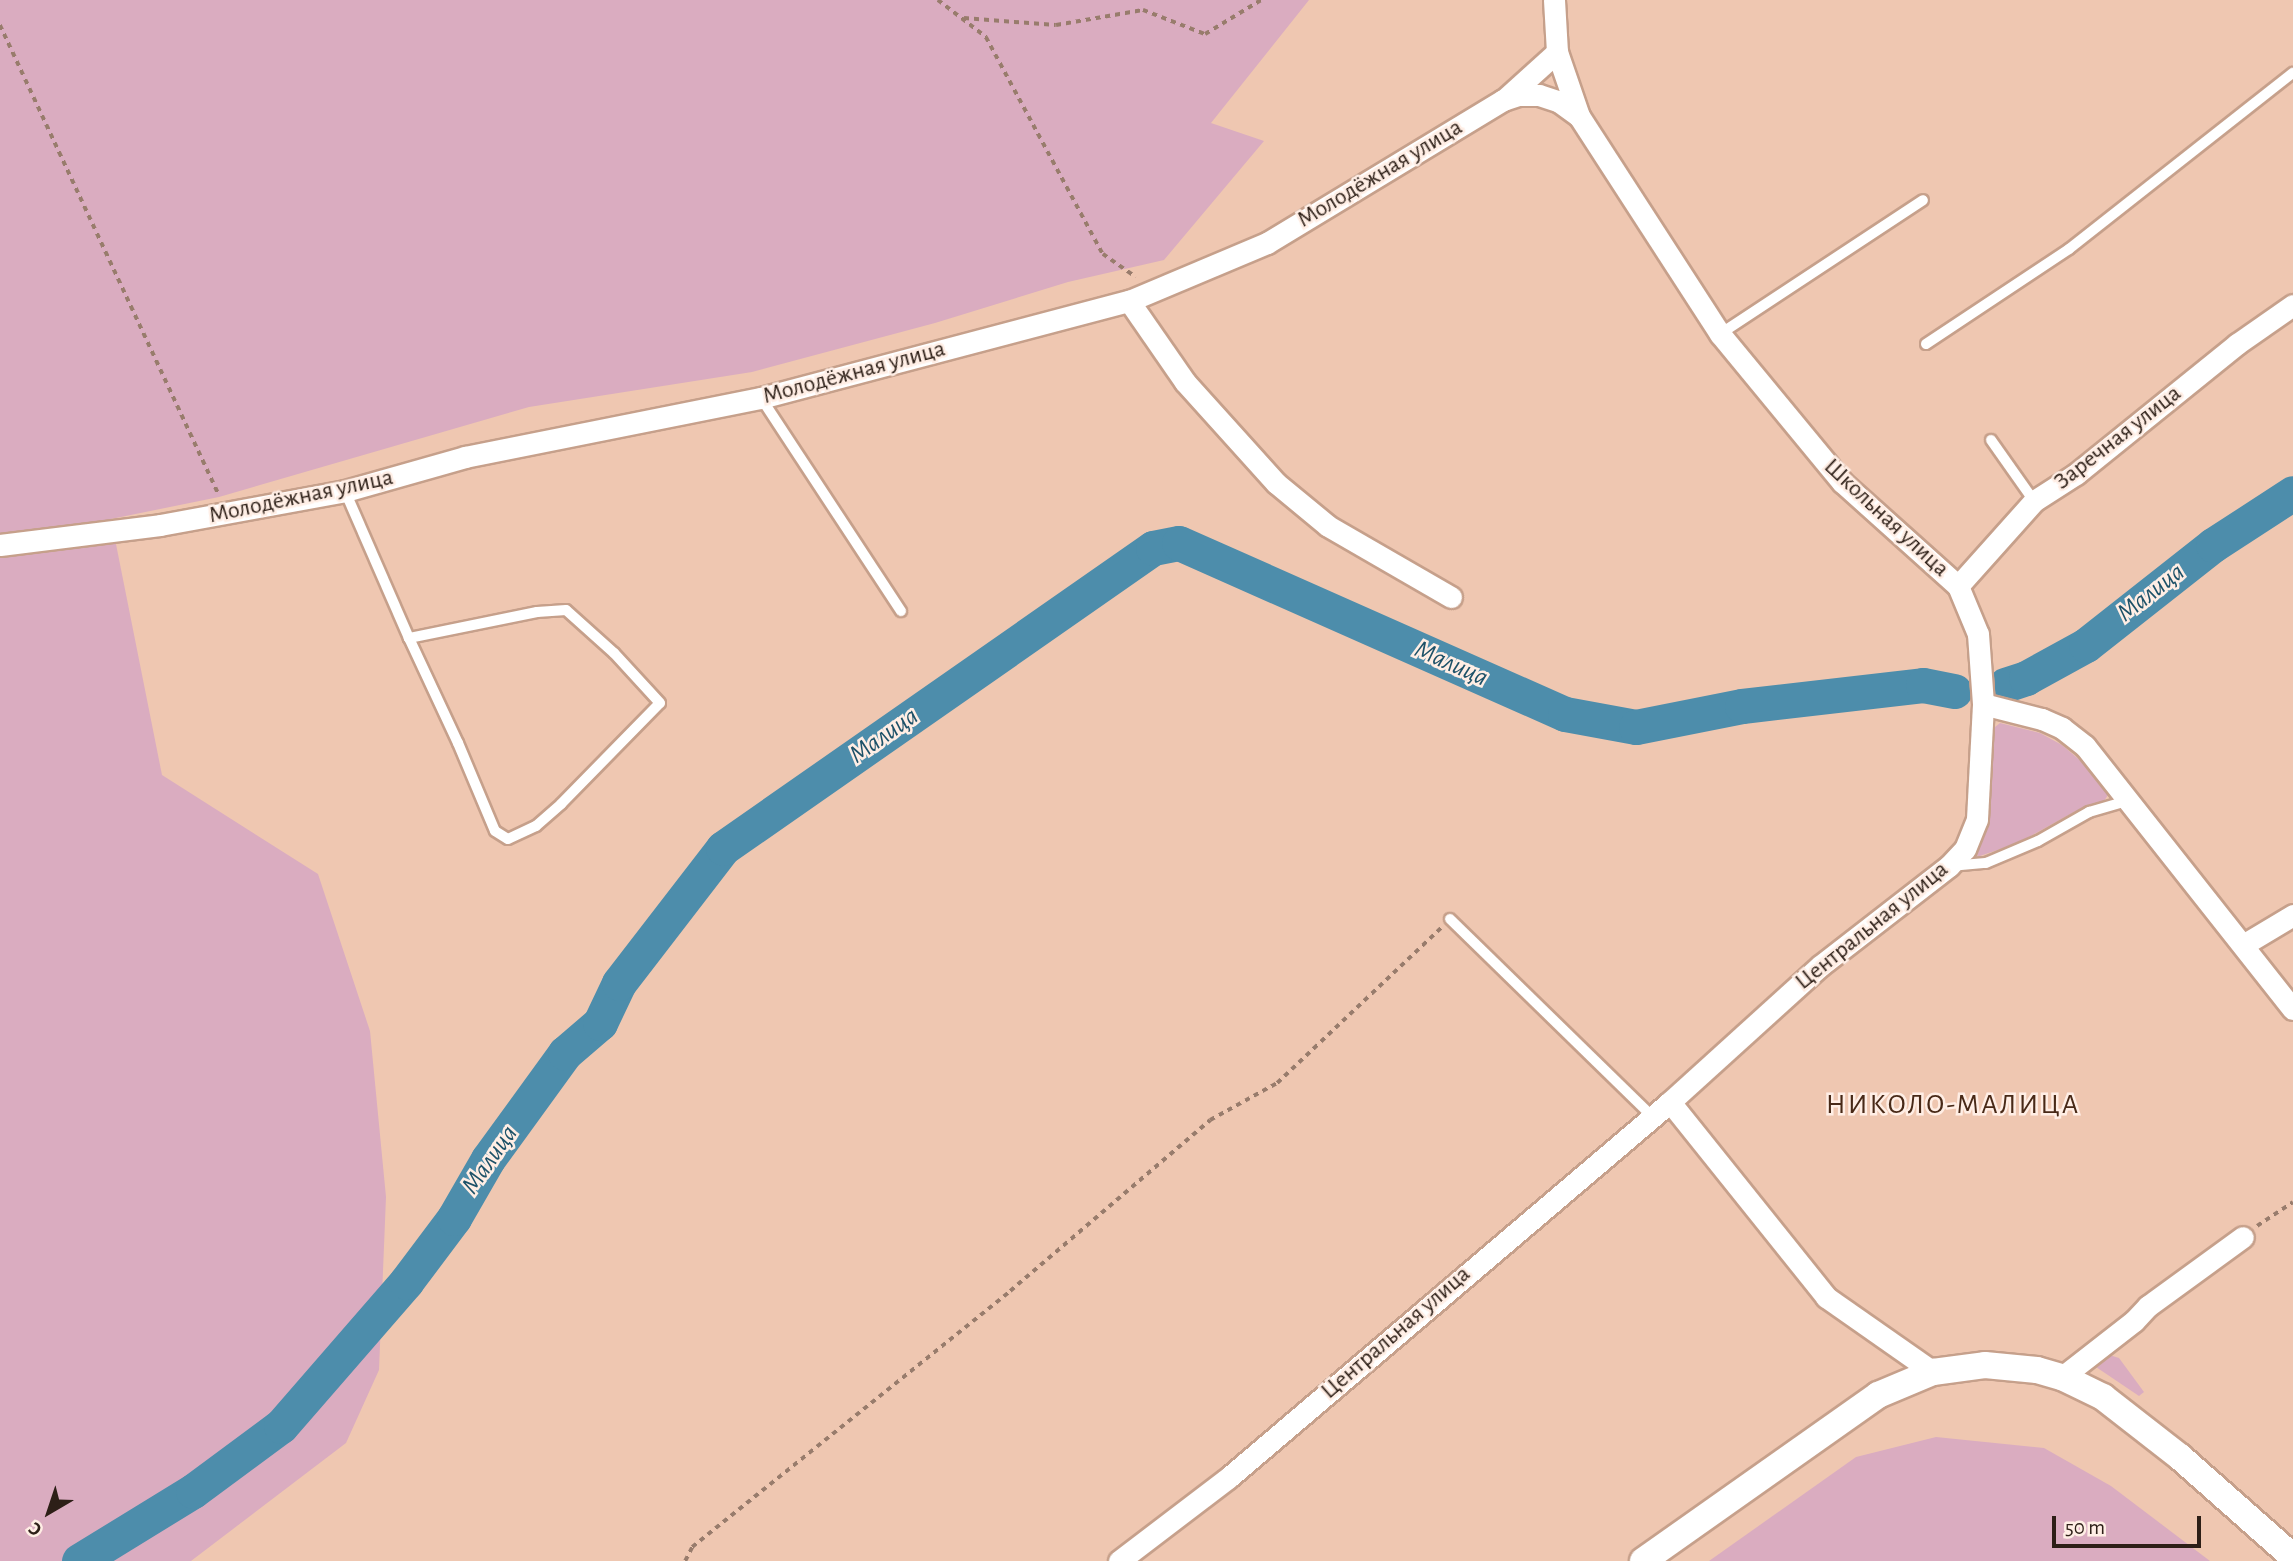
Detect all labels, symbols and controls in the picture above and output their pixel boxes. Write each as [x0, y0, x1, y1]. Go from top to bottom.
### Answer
street label: Молодёжная улица [1292, 113, 1468, 235]
street label: Молодёжная улица [760, 335, 948, 411]
street label: Заречная улица [2049, 379, 2187, 497]
street label: Школьная улица [1817, 453, 1955, 583]
street label: Молодёжная улица [206, 463, 396, 531]
water label: Малица [2111, 557, 2191, 629]
water label: Малица [1409, 634, 1493, 694]
water label: Малица [844, 701, 924, 771]
street label: Центральная улица [1790, 855, 1954, 997]
district label: НИКОЛО-МАЛИЦА [1827, 1088, 2079, 1122]
water label: Малица [455, 1120, 525, 1200]
street label: Центральная улица [1315, 1260, 1477, 1406]
north arrow [14, 1477, 84, 1547]
scale bar [2055, 1502, 2204, 1546]
text: 50 m [2065, 1517, 2105, 1538]
text: С [25, 1518, 46, 1539]

